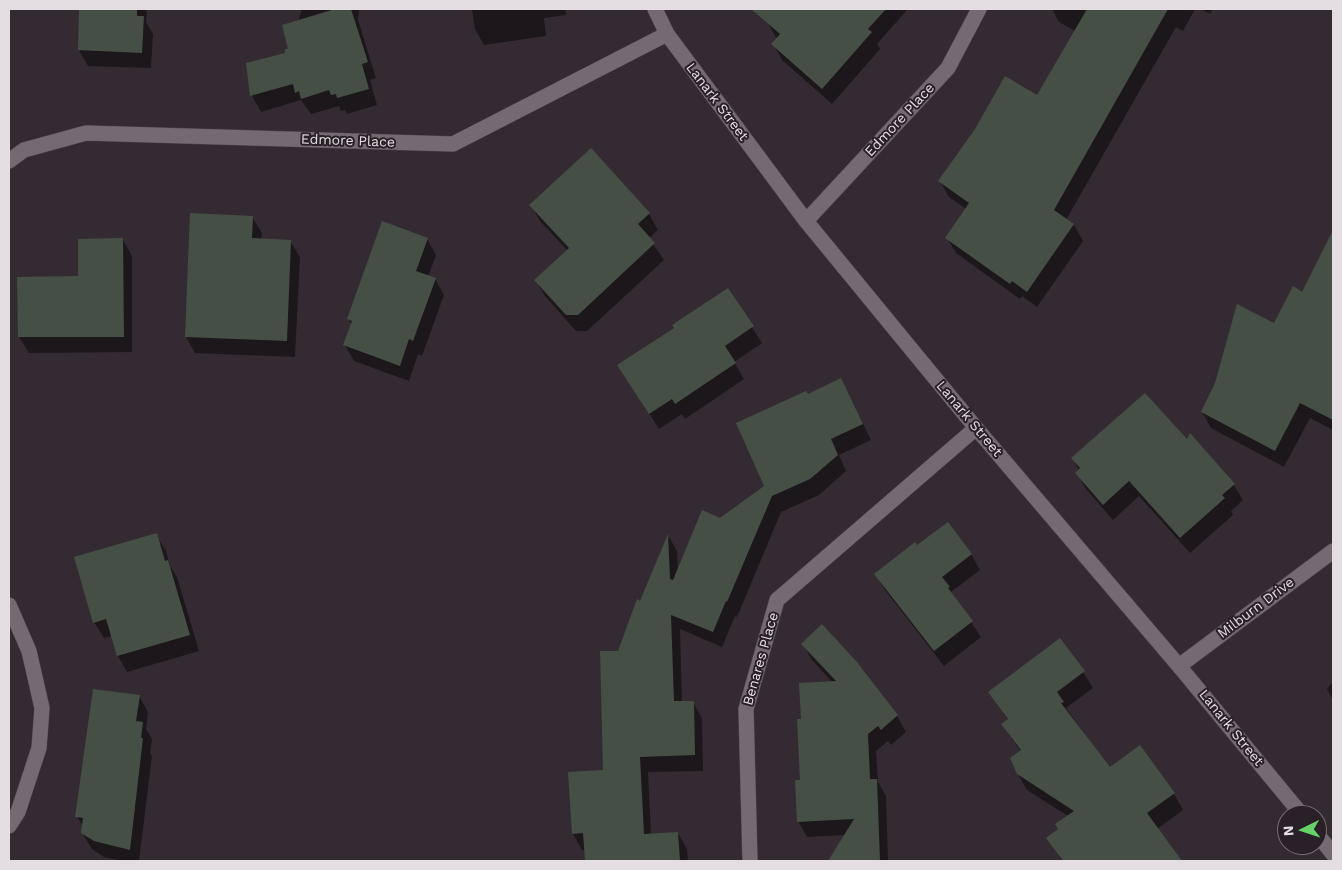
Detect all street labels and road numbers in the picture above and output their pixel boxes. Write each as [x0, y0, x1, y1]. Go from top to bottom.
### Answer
street label: Lanark Street [682, 60, 752, 144]
street label: Edmore Place [862, 80, 938, 160]
street label: Edmore Place [301, 131, 395, 151]
street label: Lanark Street [933, 378, 1005, 460]
street label: Milburn Drive [1214, 574, 1298, 642]
street label: Benares Place [740, 610, 782, 708]
street label: Lanark Street [1195, 686, 1267, 770]

